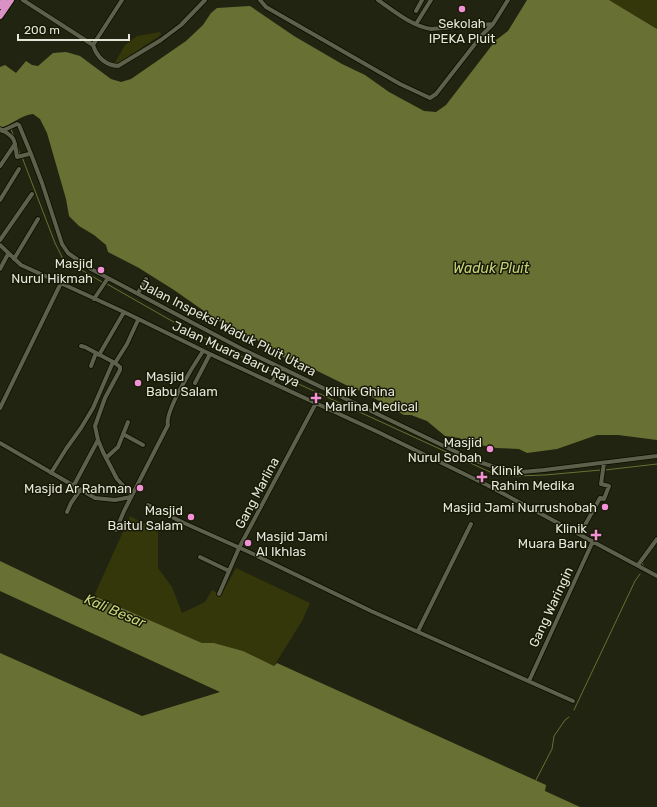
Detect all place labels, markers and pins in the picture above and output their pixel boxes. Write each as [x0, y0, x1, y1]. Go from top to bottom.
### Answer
marker: Sekolah IPEKA Pluit [457, 4, 467, 14]
place label: Sekolah IPEKA Pluit [429, 16, 495, 46]
place label: Masjid Nurul Hikmah [11, 256, 93, 286]
marker: Masjid Nurul Hikmah [96, 265, 106, 275]
place label: Masjid Babu Salam [146, 369, 218, 399]
marker: Masjid Babu Salam [133, 378, 143, 388]
place label: Klinik Ghina Marlina Medical [325, 384, 418, 414]
marker: Klinik Ghina Marlina Medical [310, 392, 322, 404]
place label: Masjid Nurul Sobah [408, 435, 482, 465]
marker: Masjid Nurul Sobah [485, 444, 495, 454]
place label: Klinik Rahim Medika [491, 463, 575, 493]
marker: Klinik Rahim Medika [476, 471, 488, 483]
place label: Masjid Ar Rahman [24, 481, 132, 496]
marker: Masjid Ar Rahman [135, 483, 145, 493]
place label: Masjid Jami Nurrushobah [443, 500, 597, 515]
marker: Masjid Jami Nurrushobah [600, 502, 610, 512]
place label: Masjid Baitul Salam [108, 503, 183, 533]
marker: Masjid Baitul Salam [186, 512, 196, 522]
place label: Klinik Muara Baru [518, 521, 587, 551]
place label: Masjid Jami Al Ikhlas [256, 529, 328, 559]
marker: Klinik Muara Baru [590, 529, 602, 541]
marker: Masjid Jami Al Ikhlas [243, 538, 253, 548]

